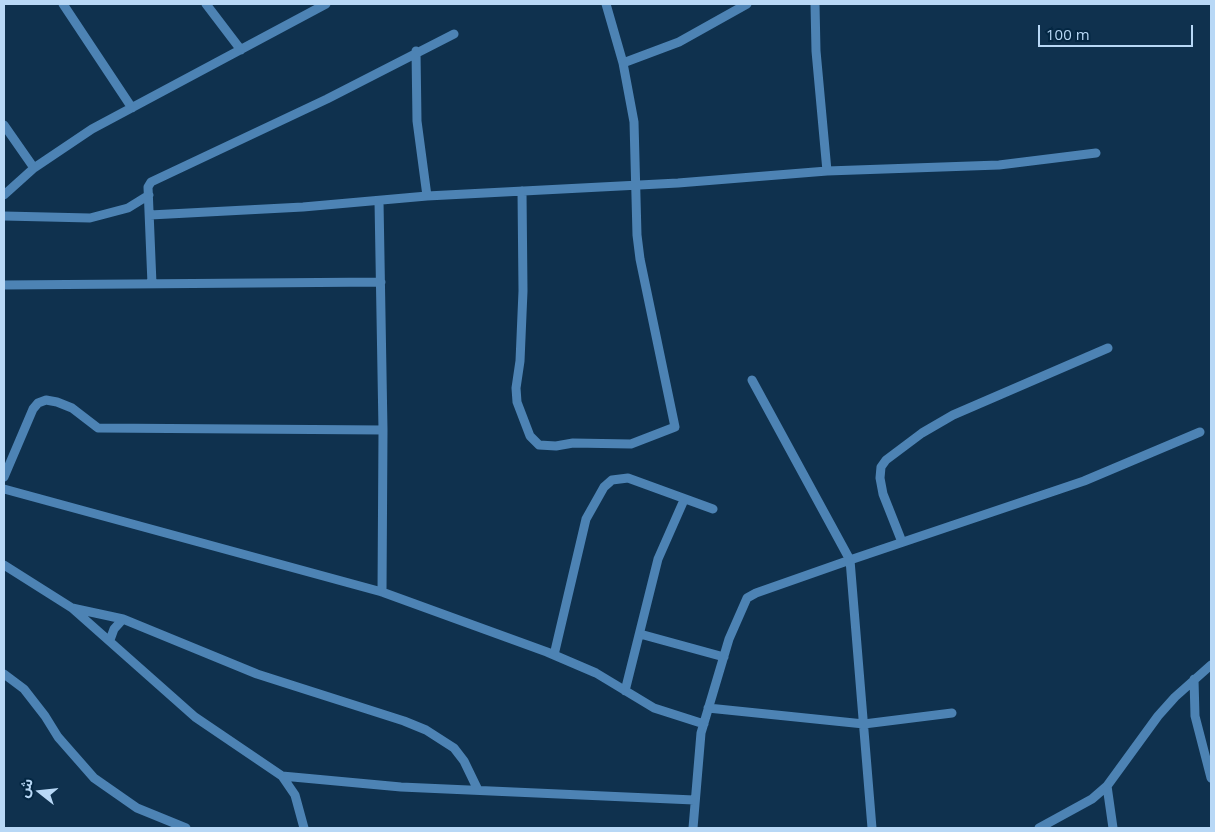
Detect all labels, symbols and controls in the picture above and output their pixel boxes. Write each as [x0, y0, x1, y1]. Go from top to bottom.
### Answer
scale bar [1040, 15, 1195, 47]
text: 100 m [1046, 24, 1090, 44]
north arrow [15, 767, 65, 817]
text: ش [13, 776, 37, 800]

